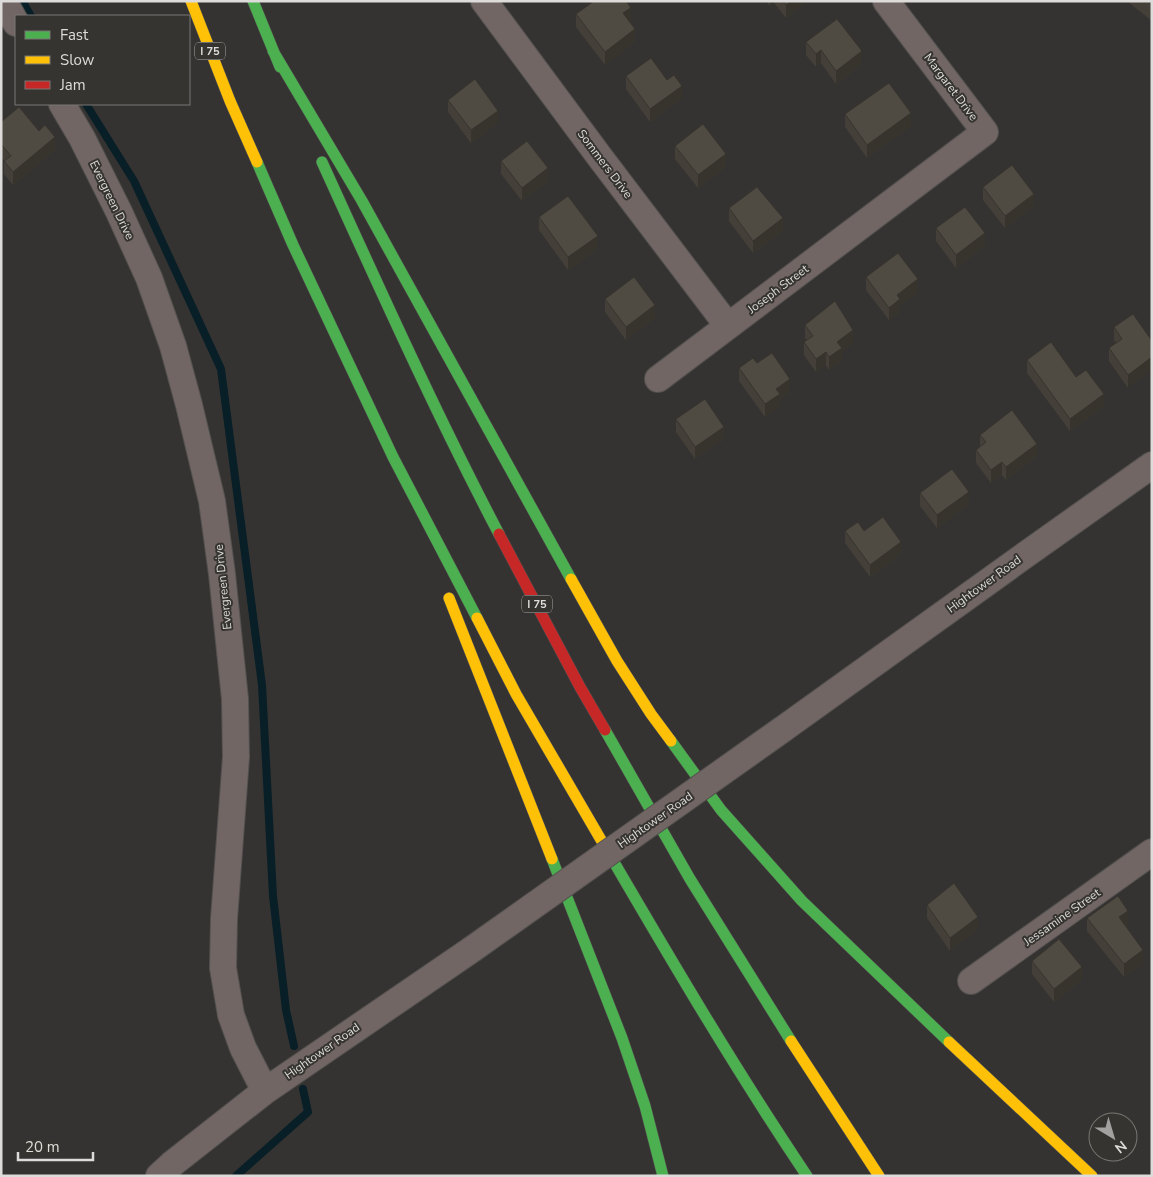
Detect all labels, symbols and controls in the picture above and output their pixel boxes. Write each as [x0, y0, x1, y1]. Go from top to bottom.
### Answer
legend [15, 15, 190, 105]
text: Fast [60, 25, 89, 45]
road number: I 75 [195, 42, 225, 59]
text: Slow [60, 50, 95, 70]
street label: Margaret Drive [920, 50, 982, 124]
text: Jam [59, 75, 86, 95]
street label: Sommers Drive [574, 126, 636, 202]
street label: Evergreen Drive [86, 158, 138, 242]
street label: Joseph Street [743, 260, 812, 318]
street label: Evergreen Drive [211, 543, 235, 631]
street label: Hightower Road [944, 552, 1024, 616]
road number: I 75 [522, 596, 552, 612]
street label: Hightower Road [614, 788, 696, 852]
street label: Jessamine Street [1020, 884, 1104, 950]
street label: Hightower Road [281, 1019, 363, 1083]
north arrow [1088, 1112, 1138, 1162]
scale bar [18, 1130, 92, 1162]
text: N [1111, 1136, 1131, 1158]
text: 20 m [25, 1137, 60, 1157]

